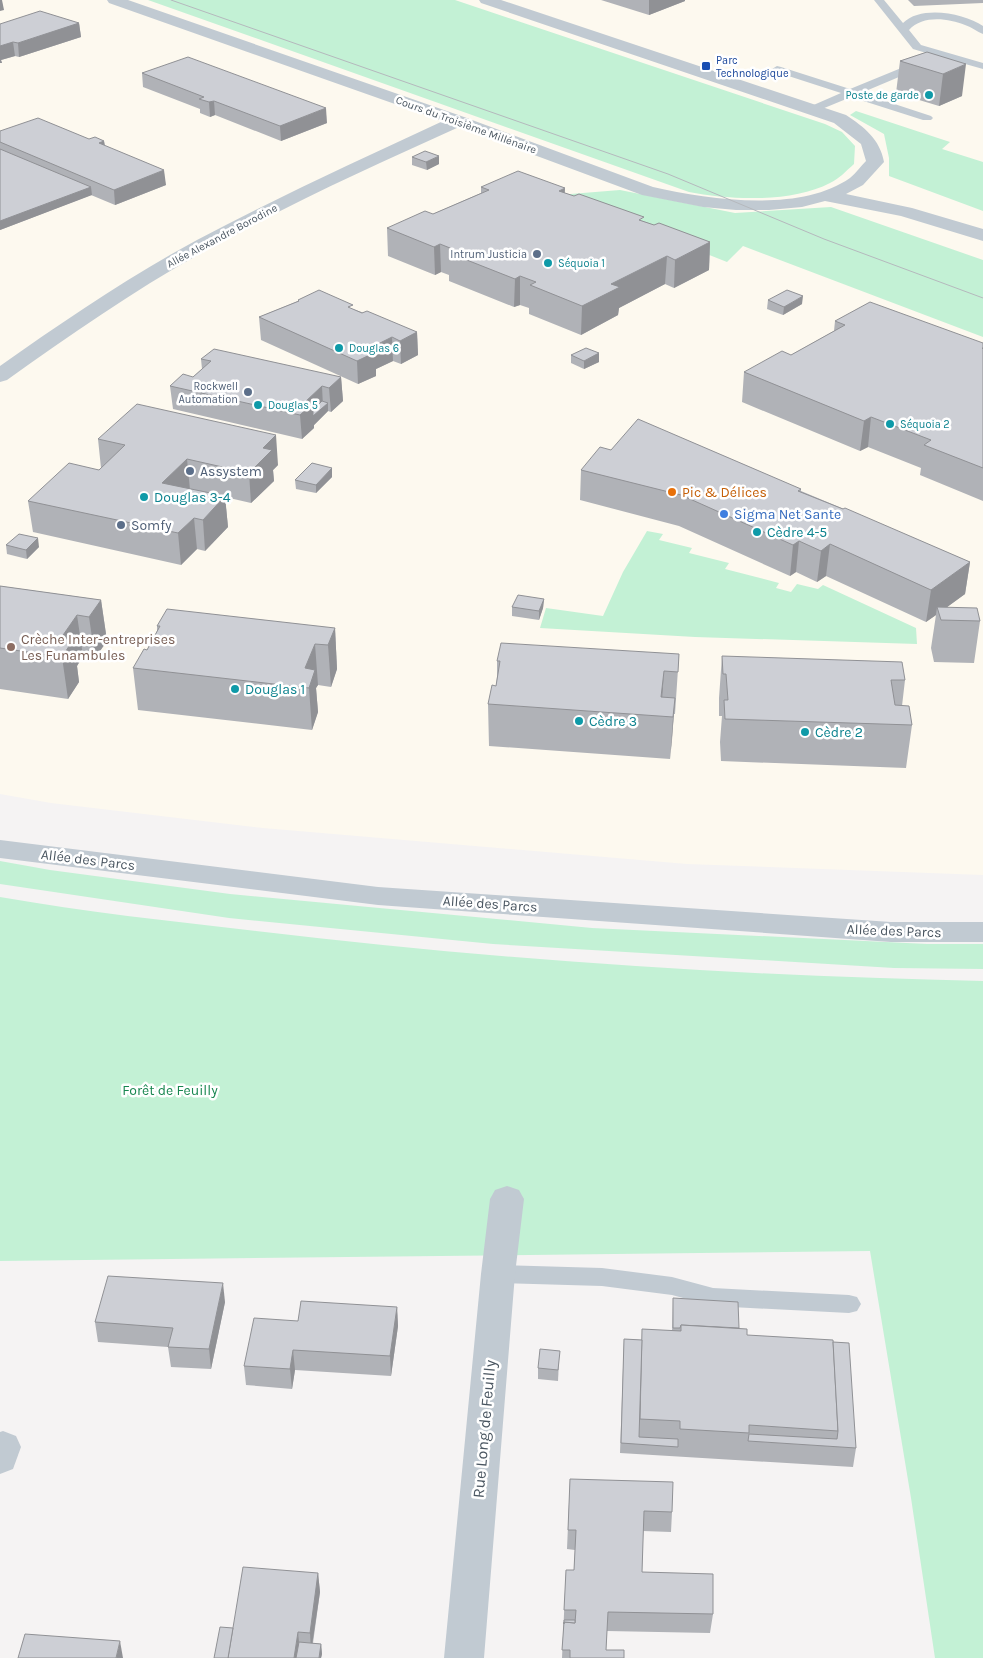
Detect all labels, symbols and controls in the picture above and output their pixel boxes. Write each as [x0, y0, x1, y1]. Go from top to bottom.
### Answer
place label: Parc Technologique [716, 54, 789, 80]
marker: Parc Technologique [700, 60, 712, 72]
place label: Poste de garde [846, 89, 919, 102]
marker: Poste de garde [923, 89, 935, 101]
street label: Cours du Troisième Millénaire [394, 93, 538, 157]
street label: Allée Alexandre Borodine [164, 201, 280, 271]
place label: Intrum Justicia [450, 248, 527, 261]
marker: Intrum Justicia [531, 248, 543, 260]
marker: Séquoia 1 [542, 257, 554, 269]
place label: Séquoia 1 [558, 257, 605, 270]
marker: Douglas 6 [333, 342, 345, 354]
place label: Douglas 6 [349, 342, 399, 355]
place label: Rockwell Automation [178, 380, 238, 406]
marker: Rockwell Automation [242, 386, 254, 398]
marker: Douglas 5 [252, 399, 264, 411]
place label: Douglas 5 [268, 399, 318, 412]
marker: Séquoia 2 [884, 418, 896, 430]
place label: Séquoia 2 [900, 418, 950, 431]
place label: Assystem [200, 463, 262, 480]
marker: Assystem [184, 465, 196, 477]
place label: Pic & Délices [682, 484, 767, 501]
marker: Pic & Délices [666, 486, 678, 498]
place label: Douglas 3-4 [154, 489, 231, 506]
marker: Douglas 3-4 [138, 491, 150, 503]
place label: Sigma Net Sante [734, 506, 841, 523]
marker: Sigma Net Sante [718, 508, 730, 520]
place label: Somfy [131, 517, 172, 534]
marker: Somfy [115, 519, 127, 531]
place label: Cèdre 4-5 [767, 524, 827, 541]
marker: Cèdre 4-5 [751, 526, 763, 538]
place label: Crèche Inter-entreprises Les Funambules [21, 631, 175, 664]
marker: Crèche Inter-entreprises Les Funambules [5, 641, 17, 653]
place label: Douglas 1 [245, 681, 305, 698]
marker: Douglas 1 [229, 683, 241, 695]
place label: Cèdre 3 [589, 713, 637, 730]
marker: Cèdre 3 [573, 715, 585, 727]
place label: Cèdre 2 [815, 724, 863, 741]
marker: Cèdre 2 [799, 726, 811, 738]
street label: Allée des Parcs [40, 846, 136, 874]
street label: Allée des Parcs [442, 892, 538, 916]
street label: Allée des Parcs [846, 921, 942, 941]
park label: Forêt de Feuilly [122, 1082, 218, 1099]
street label: Rue Long de Feuilly [468, 1359, 500, 1499]

